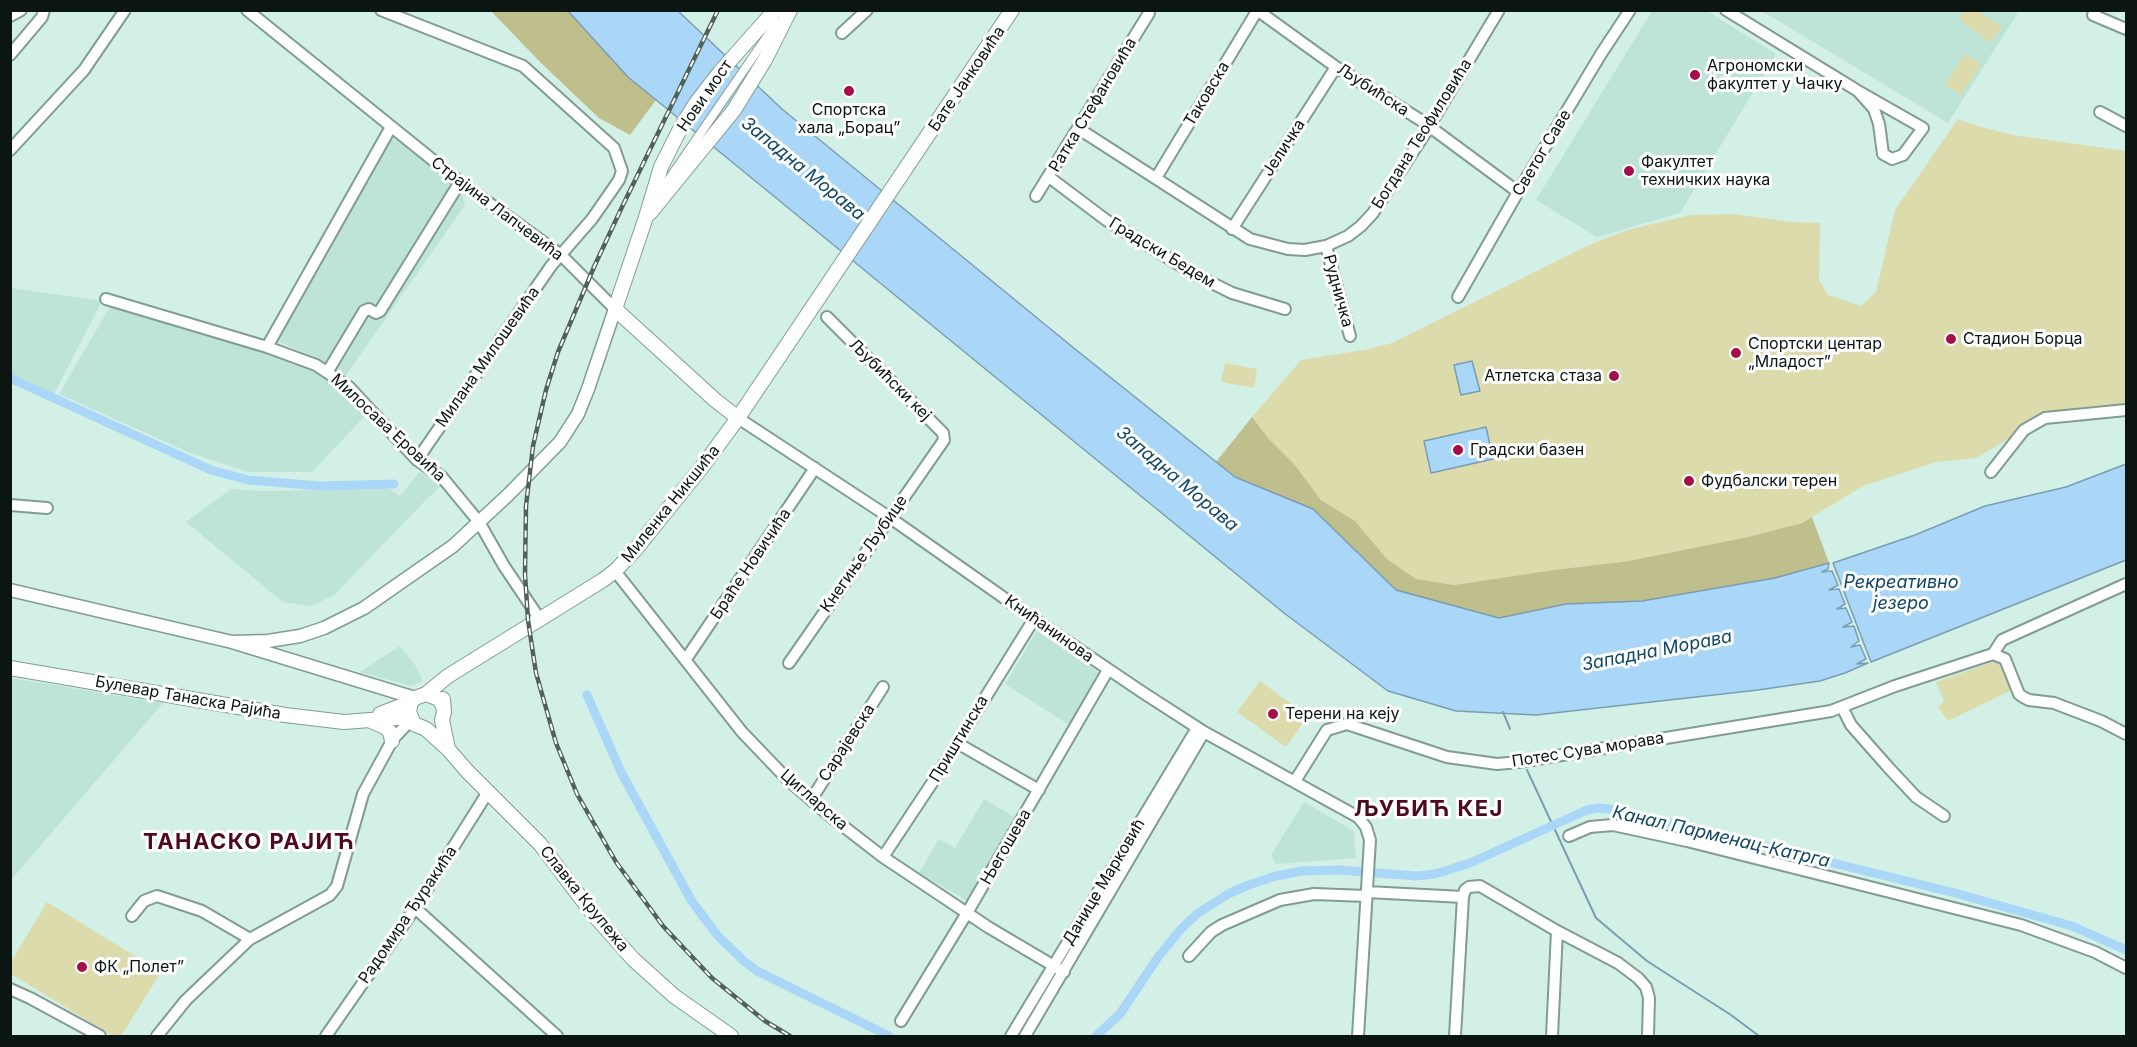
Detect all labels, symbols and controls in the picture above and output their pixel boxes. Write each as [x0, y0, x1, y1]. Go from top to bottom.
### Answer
street label: Бате Јанковића [925, 23, 1009, 135]
street label: Ратка Стефановића [1045, 34, 1141, 176]
street label: Богдана Теофиловића [1368, 56, 1476, 212]
place label: Агрономски факултет у Чачку [1707, 56, 1842, 94]
street label: Нови мост [673, 57, 737, 135]
street label: Таковска [1180, 58, 1234, 130]
street label: Љубићска [1334, 60, 1412, 120]
marker: Агрономски факултет у Чачку [1688, 68, 1702, 82]
marker: Спортска хала „Борац” [842, 84, 856, 98]
place label: Спортска хала „Борац” [798, 100, 900, 138]
street label: Светог Саве [1509, 106, 1575, 200]
water label: Западна Морава [737, 113, 869, 225]
street label: Јеличка [1259, 116, 1309, 180]
place label: Факултет техничких наука [1641, 152, 1770, 190]
street label: Страјина Лапчевића [427, 153, 567, 265]
marker: Факултет техничких наука [1622, 164, 1636, 178]
street label: Градски Бедем [1105, 214, 1219, 292]
street label: Рудничка [1319, 253, 1357, 329]
street label: Милана Милошевића [432, 283, 544, 431]
place label: Стадион Борца [1963, 329, 2082, 349]
marker: Стадион Борца [1944, 332, 1958, 346]
place label: Спортски центар „Младост” [1748, 334, 1882, 372]
street label: Љубићски кеј [845, 335, 935, 425]
marker: Спортски центар „Младост” [1729, 346, 1743, 360]
place label: Атлетска стаза [1484, 366, 1602, 386]
marker: Атлетска стаза [1607, 369, 1621, 383]
street label: Милосава Еровића [327, 370, 449, 486]
water label: Западна Морава [1112, 422, 1242, 536]
place label: Градски базен [1470, 440, 1584, 460]
street label: Миленка Никшића [618, 442, 724, 566]
marker: Градски базен [1451, 443, 1465, 457]
place label: Фудбалски терен [1701, 471, 1837, 491]
marker: Фудбалски терен [1682, 474, 1696, 488]
street label: Кнегиње Љубице [816, 492, 912, 616]
street label: Браће Новичића [707, 505, 795, 623]
water label: Рекреативно језеро [1843, 572, 1959, 614]
street label: Книћанинова [1001, 591, 1097, 667]
water label: Западна Морава [1580, 626, 1734, 676]
street label: Булевар Танаска Рајића [94, 672, 282, 724]
street label: Приштинска [926, 692, 992, 786]
street label: Сарајевска [815, 701, 879, 785]
place label: Терени на кеју [1285, 704, 1399, 724]
marker: Терени на кеју [1266, 707, 1280, 721]
street label: Потес Сува морава [1511, 728, 1665, 772]
street label: Цигларска [776, 766, 852, 834]
district label: ЉУБИЋ КЕЈ [1354, 796, 1504, 822]
water label: Канал Парменац-Катрга [1610, 801, 1832, 873]
street label: Његошева [977, 806, 1035, 888]
street label: Данице Марковић [1059, 816, 1149, 948]
district label: ТАНАСКО РАЈИЋ [143, 829, 355, 855]
street label: Славка Крупежа [535, 842, 633, 956]
street label: Радомира Ђуракића [355, 843, 461, 987]
place label: ФК „Полет” [94, 957, 184, 977]
marker: ФК „Полет” [75, 960, 89, 974]

